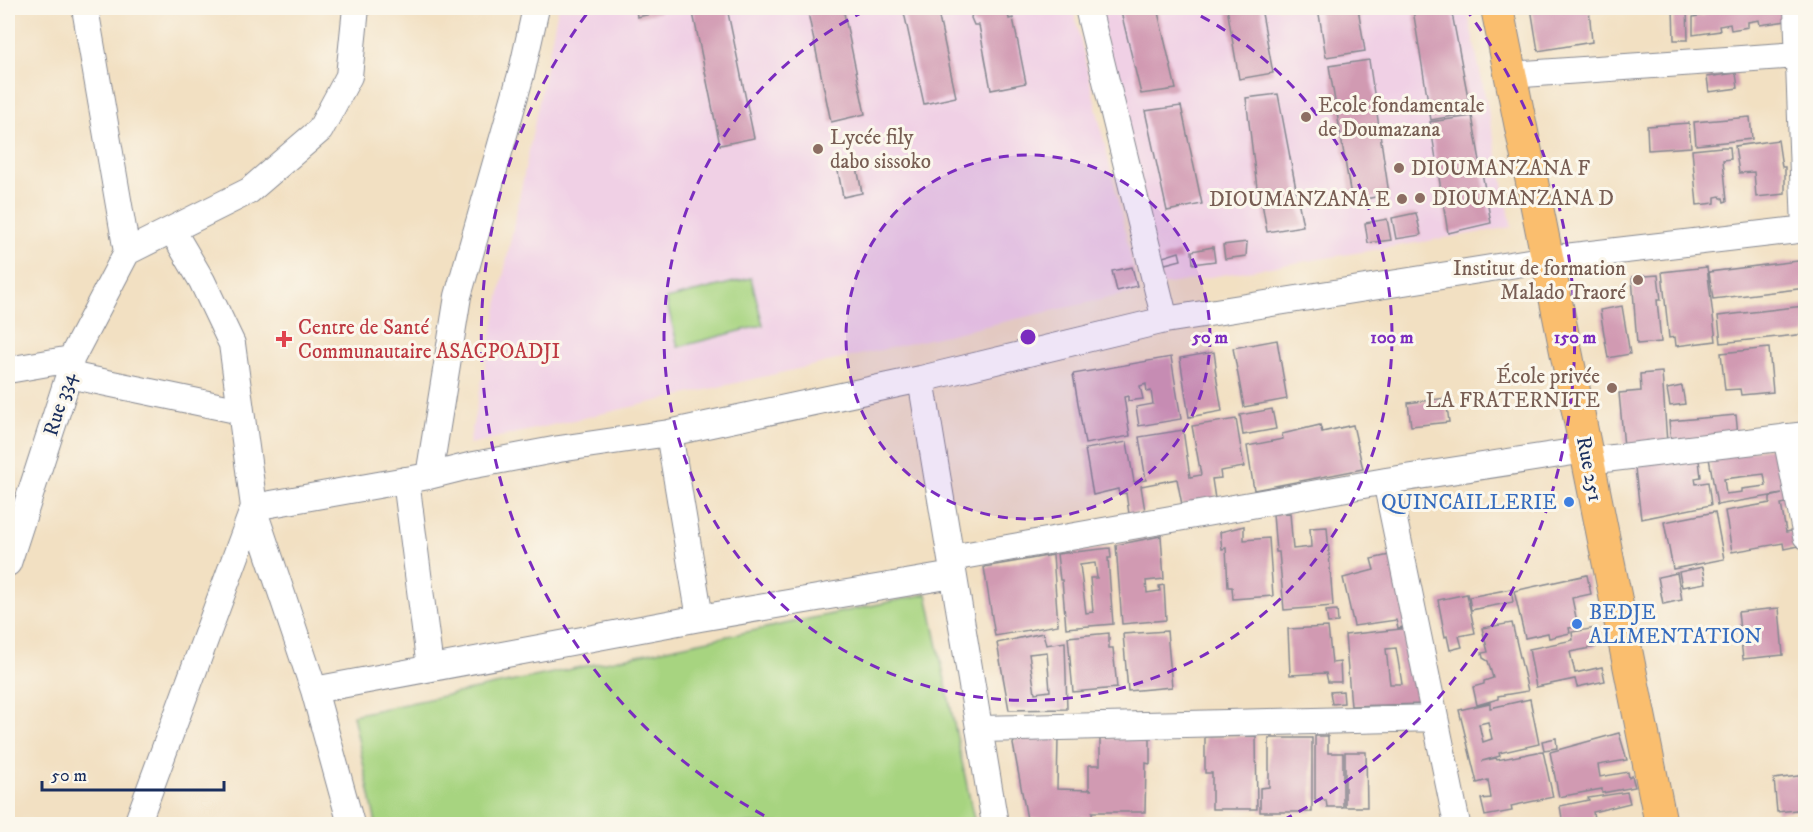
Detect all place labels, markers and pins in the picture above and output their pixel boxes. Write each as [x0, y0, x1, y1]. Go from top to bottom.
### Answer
place label: Ecole fondamentale de Doumazana [1318, 93, 1485, 143]
marker: Ecole fondamentale de Doumazana [1299, 110, 1313, 124]
place label: Lycée fily dabo sissoko [830, 125, 931, 175]
marker: Lycée fily dabo sissoko [811, 142, 825, 156]
place label: DIOUMANZANA F [1411, 156, 1590, 182]
marker: DIOUMANZANA F [1392, 161, 1406, 175]
place label: DIOUMANZANA D [1432, 186, 1614, 212]
place label: DIOUMANZANA E [1209, 187, 1390, 213]
marker: DIOUMANZANA D [1413, 191, 1427, 205]
marker: DIOUMANZANA E [1395, 192, 1409, 206]
place label: Institut de formation Malado Traoré [1453, 256, 1626, 306]
marker: Institut de formation Malado Traoré [1631, 273, 1645, 287]
place label: Centre de Santé Communautaire ASACPOADJI [298, 315, 560, 365]
centre of rings [1018, 327, 1038, 347]
marker: Centre de Santé Communautaire ASACPOADJI [275, 330, 293, 348]
place label: École privée LA FRATERNITE [1426, 363, 1600, 414]
marker: École privée LA FRATERNITE [1605, 381, 1619, 395]
place label: QUINCAILLERIE [1381, 490, 1557, 516]
marker: QUINCAILLERIE [1562, 495, 1576, 509]
place label: BEDJE ALIMENTATION [1589, 600, 1762, 650]
marker: BEDJE ALIMENTATION [1570, 617, 1584, 631]

